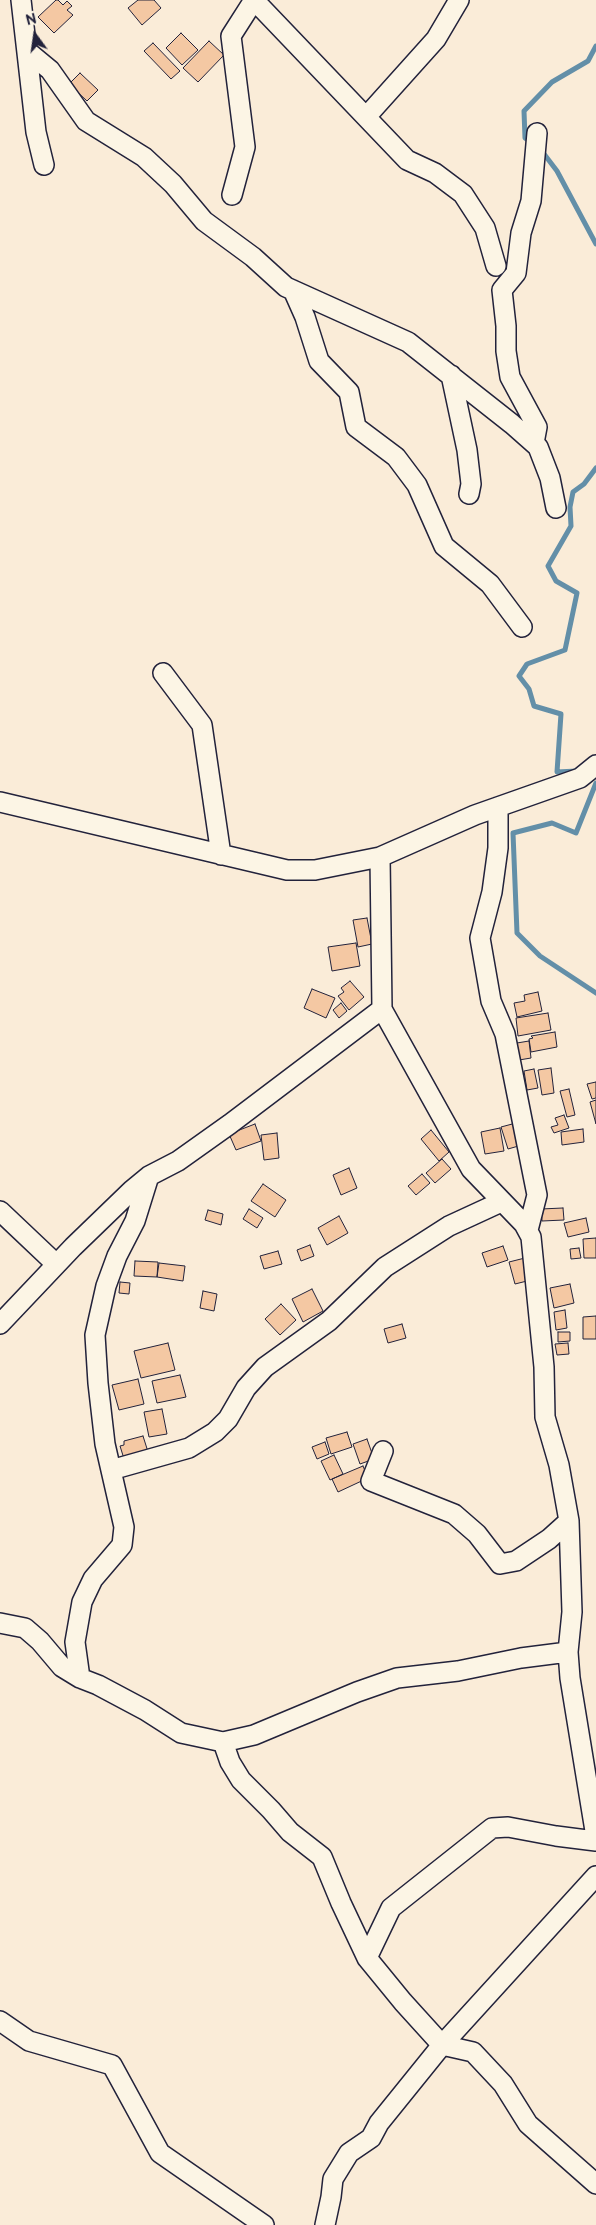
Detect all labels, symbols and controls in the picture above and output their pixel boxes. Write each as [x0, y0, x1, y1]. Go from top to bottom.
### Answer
north arrow [10, 10, 60, 60]
text: N [24, 10, 38, 29]

